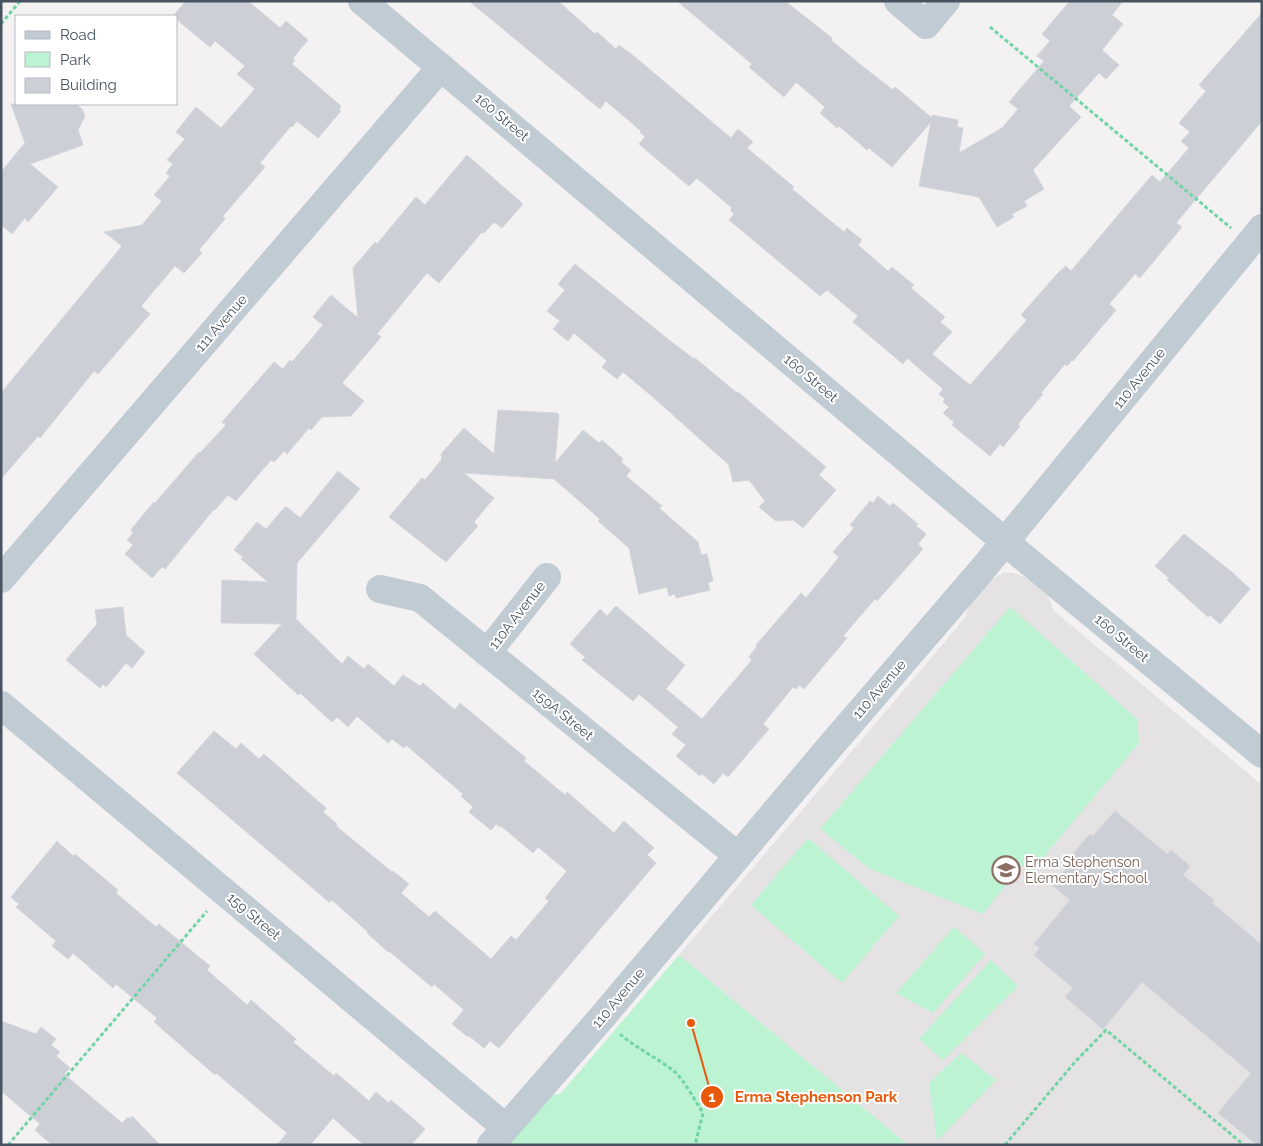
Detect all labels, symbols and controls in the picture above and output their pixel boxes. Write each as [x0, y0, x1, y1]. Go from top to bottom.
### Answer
legend [15, 15, 178, 105]
text: Road [60, 26, 96, 44]
text: Park [60, 51, 91, 69]
text: Building [60, 76, 117, 94]
street label: 160 Street [472, 90, 532, 144]
street label: 111 Avenue [192, 291, 250, 355]
street label: 110 Avenue [1110, 345, 1168, 411]
street label: 160 Street [781, 351, 841, 405]
street label: 110A Avenue [486, 578, 548, 652]
street label: 160 Street [1092, 611, 1152, 665]
street label: 110 Avenue [849, 656, 909, 722]
street label: 159A Street [530, 685, 597, 743]
place label: Erma Stephenson Elementary School [1025, 854, 1148, 886]
school or university icon: Erma Stephenson Elementary School [991, 855, 1021, 885]
street label: 159 Street [224, 889, 284, 943]
street label: 110 Avenue [588, 965, 648, 1031]
callout: Erma Stephenson Park [700, 1082, 907, 1112]
text: 1 [708, 1088, 716, 1106]
text: Erma Stephenson Park [735, 1088, 898, 1106]

